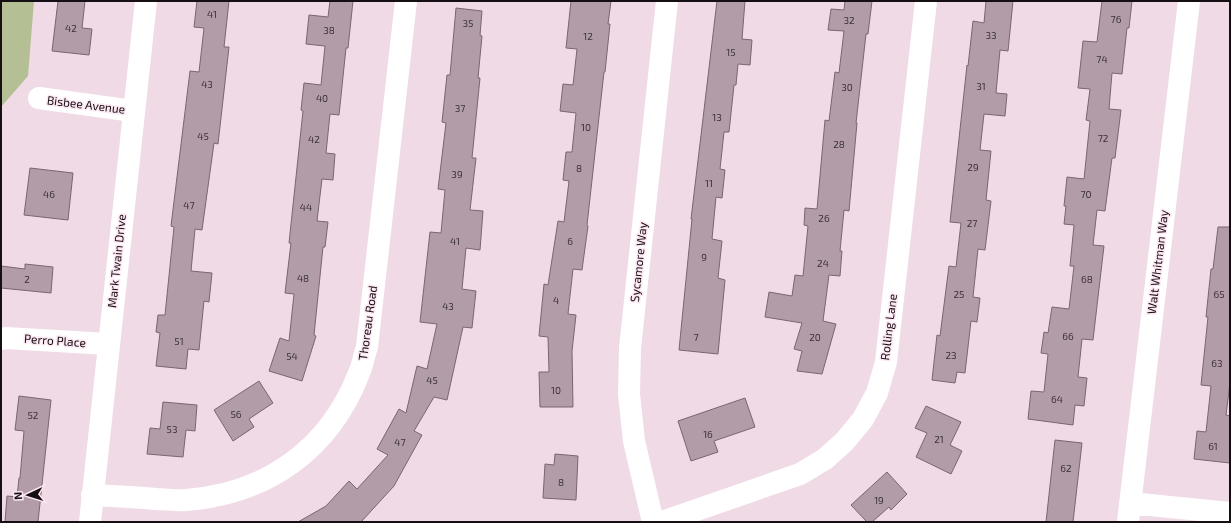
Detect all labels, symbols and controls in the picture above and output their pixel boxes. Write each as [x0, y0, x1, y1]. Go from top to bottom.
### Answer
house number: 41 [207, 8, 217, 20]
house number: 76 [1111, 13, 1122, 25]
house number: 32 [843, 14, 855, 26]
house number: 35 [463, 17, 473, 29]
house number: 42 [65, 22, 77, 34]
house number: 38 [323, 24, 335, 36]
house number: 33 [985, 29, 997, 41]
house number: 12 [583, 30, 593, 42]
house number: 15 [726, 46, 736, 58]
house number: 74 [1096, 53, 1108, 65]
house number: 43 [201, 78, 213, 90]
house number: 31 [976, 80, 986, 92]
house number: 30 [841, 81, 853, 93]
street label: Bisbee Avenue [46, 92, 126, 116]
house number: 40 [316, 92, 328, 104]
house number: 37 [455, 102, 465, 114]
house number: 13 [712, 111, 722, 123]
house number: 10 [581, 121, 591, 133]
house number: 45 [197, 130, 209, 142]
house number: 72 [1098, 132, 1109, 144]
house number: 42 [308, 133, 320, 145]
house number: 28 [833, 138, 845, 150]
house number: 29 [967, 161, 979, 173]
house number: 8 [576, 162, 582, 174]
house number: 39 [451, 168, 463, 180]
house number: 11 [705, 177, 713, 189]
house number: 46 [43, 188, 55, 200]
house number: 70 [1080, 188, 1092, 200]
house number: 47 [183, 199, 195, 211]
house number: 44 [300, 201, 312, 213]
street label: Walt Whitman Way [1144, 208, 1170, 315]
house number: 26 [818, 212, 830, 224]
street label: Mark Twain Drive [104, 213, 128, 308]
house number: 27 [967, 217, 977, 229]
street label: Sycamore Way [627, 221, 649, 303]
house number: 41 [450, 235, 460, 247]
house number: 6 [567, 235, 573, 247]
house number: 9 [701, 251, 707, 263]
house number: 24 [817, 257, 829, 269]
house number: 48 [297, 272, 309, 284]
house number: 2 [24, 273, 30, 285]
house number: 68 [1081, 273, 1093, 285]
street label: Thoreau Road [355, 284, 379, 361]
house number: 25 [954, 288, 964, 300]
house number: 65 [1213, 288, 1225, 300]
street label: Rolling Lane [877, 293, 899, 361]
house number: 4 [553, 294, 559, 306]
house number: 43 [442, 300, 454, 312]
house number: 66 [1062, 330, 1074, 342]
street label: Perro Place [24, 331, 86, 349]
house number: 7 [693, 331, 699, 343]
house number: 20 [809, 331, 821, 343]
house number: 51 [174, 335, 184, 347]
house number: 23 [945, 349, 957, 361]
house number: 54 [286, 350, 298, 362]
house number: 63 [1211, 357, 1223, 369]
house number: 45 [426, 374, 438, 386]
house number: 10 [551, 384, 561, 396]
house number: 64 [1051, 393, 1063, 405]
house number: 56 [230, 408, 242, 420]
house number: 52 [28, 409, 39, 421]
house number: 53 [167, 423, 177, 435]
house number: 16 [703, 428, 713, 440]
house number: 21 [934, 433, 944, 445]
house number: 47 [394, 436, 406, 448]
house number: 61 [1208, 440, 1218, 452]
house number: 62 [1060, 462, 1072, 474]
north arrow [8, 475, 48, 515]
house number: 8 [558, 476, 564, 488]
text: N [11, 491, 24, 500]
house number: 19 [874, 494, 884, 506]

